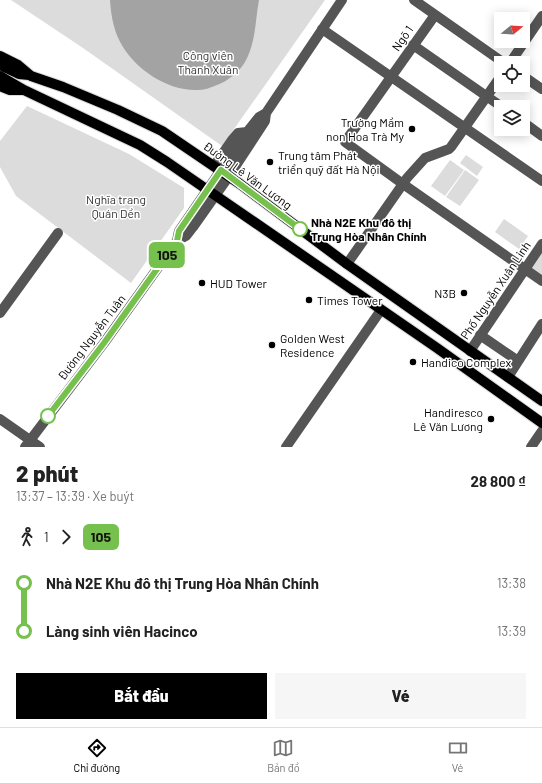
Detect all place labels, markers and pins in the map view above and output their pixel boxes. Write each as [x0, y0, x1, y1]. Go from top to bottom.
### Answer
place label: Trường Mầm non Hoa Trà My [326, 115, 404, 143]
marker: Trường Mầm non Hoa Trà My [407, 124, 417, 134]
place label: Trung tâm Phát triển quỹ đất Hà Nội [278, 148, 379, 176]
marker: Trung tâm Phát triển quỹ đất Hà Nội [265, 157, 275, 167]
place label: Nhà N2E Khu đô thị Trung Hòa Nhân Chính [311, 215, 427, 243]
marker: Nhà N2E Khu đô thị Trung Hòa Nhân Chính [292, 221, 308, 237]
place label: HUD Tower [210, 276, 268, 290]
marker: HUD Tower [197, 278, 207, 288]
place label: N3B [434, 286, 456, 300]
marker: N3B [459, 288, 469, 298]
place label: Times Tower [317, 293, 383, 307]
marker: Times Tower [304, 295, 314, 305]
place label: Golden West Residence [280, 331, 345, 359]
marker: Golden West Residence [267, 340, 277, 350]
place label: Handico Complex [421, 355, 511, 369]
marker: Handico Complex [408, 357, 418, 367]
place label: Handiresco Lê Văn Lương [413, 405, 483, 433]
unlabelled marker [40, 408, 56, 424]
marker: Handiresco Lê Văn Lương [486, 414, 496, 424]

